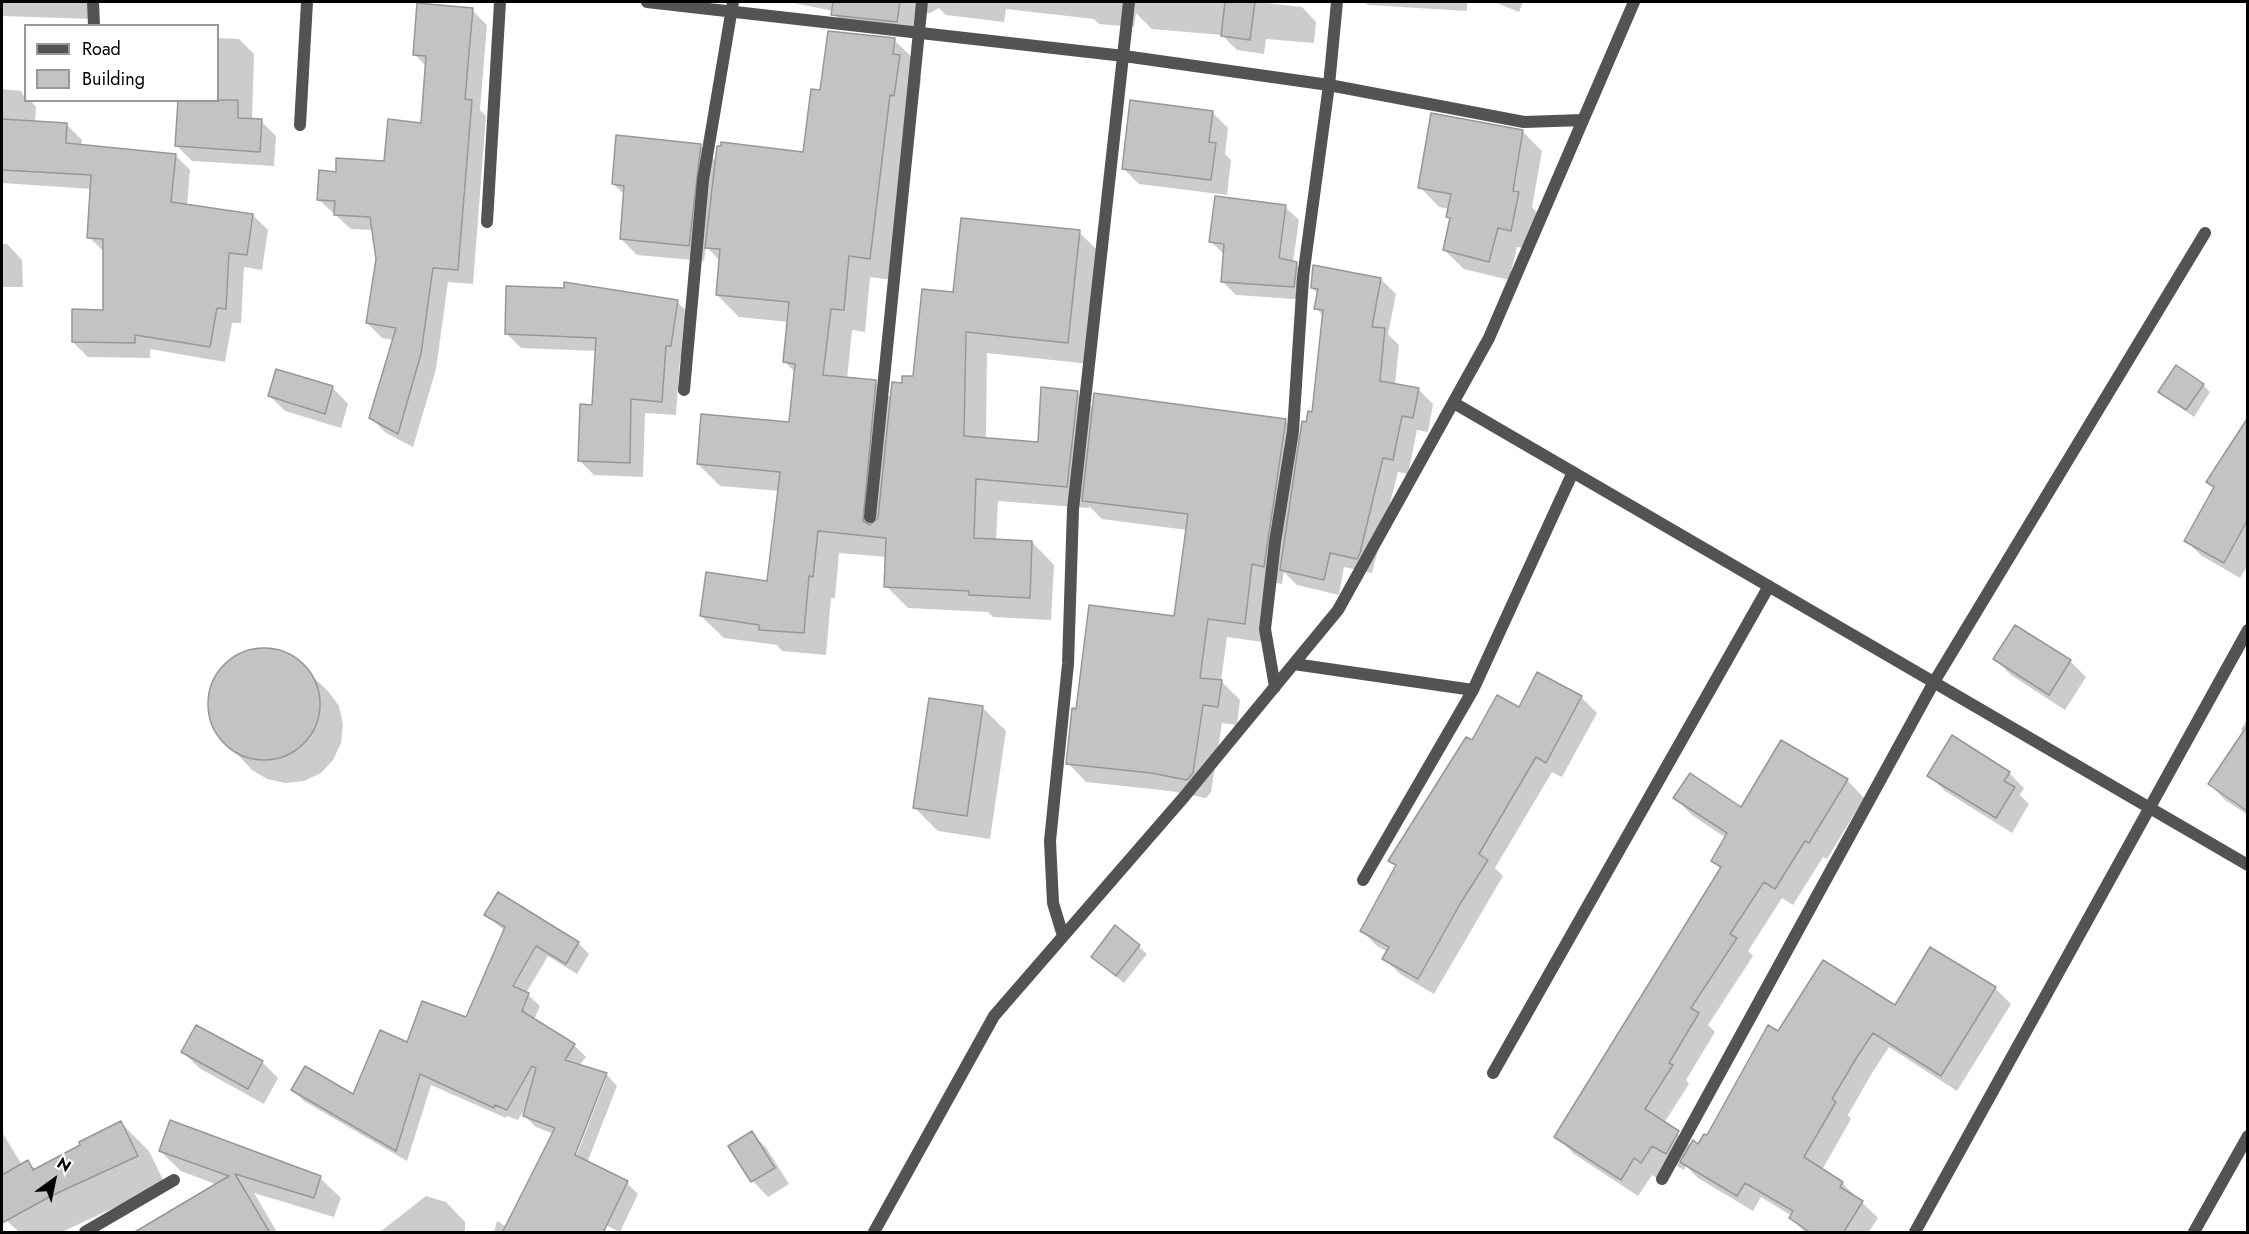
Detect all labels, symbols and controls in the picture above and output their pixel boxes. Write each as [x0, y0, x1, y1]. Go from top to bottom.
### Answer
legend [24, 24, 219, 102]
text: Road [82, 36, 121, 62]
text: Building [82, 66, 145, 92]
north arrow [24, 1150, 84, 1210]
text: N [52, 1151, 76, 1178]

